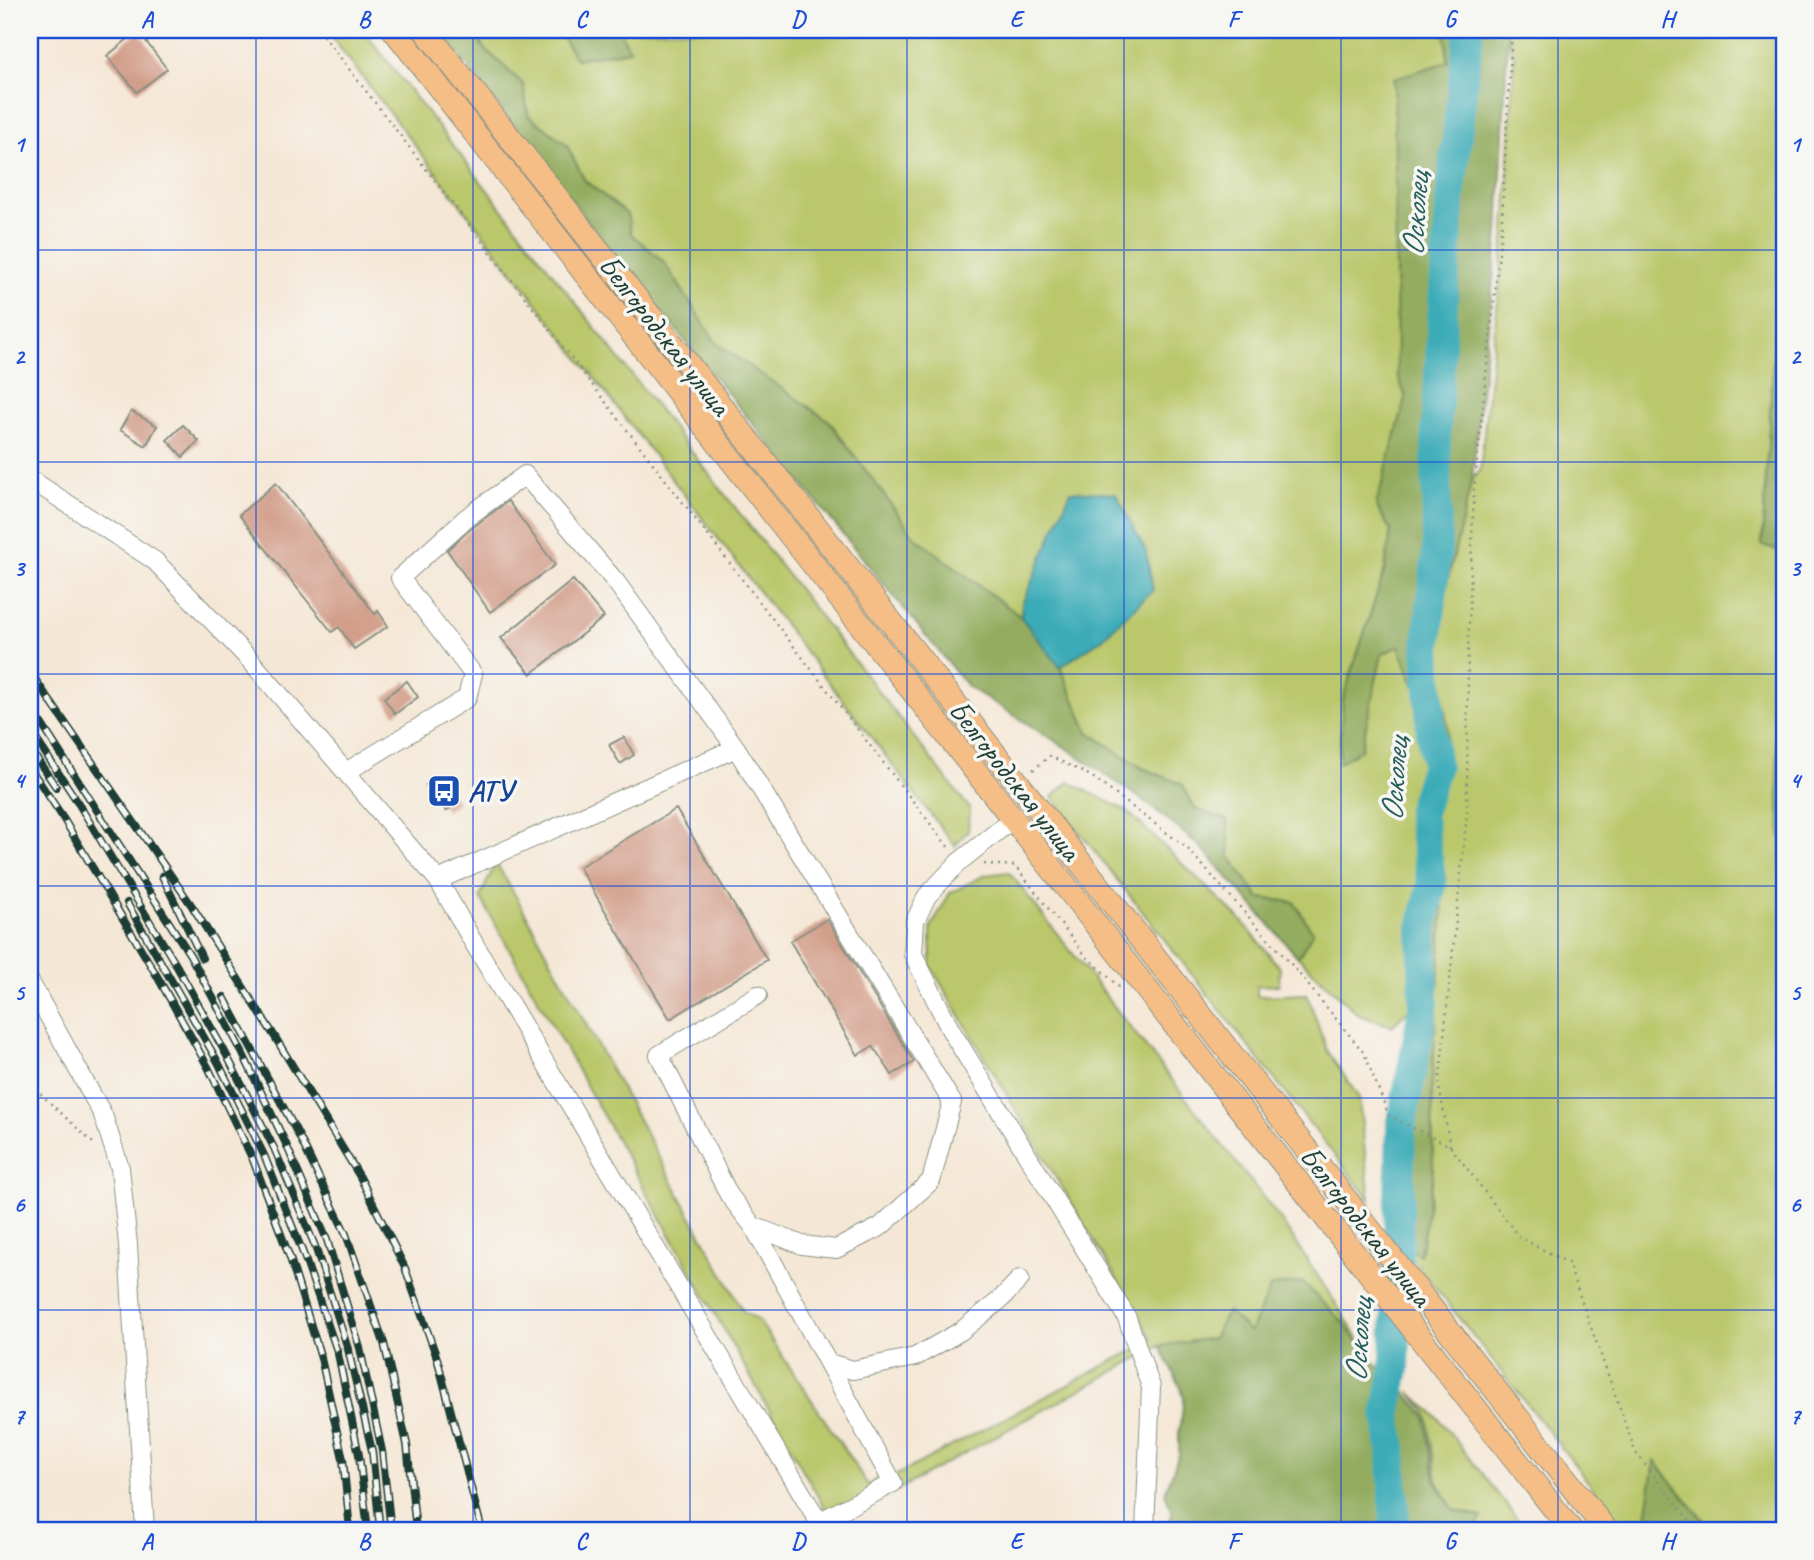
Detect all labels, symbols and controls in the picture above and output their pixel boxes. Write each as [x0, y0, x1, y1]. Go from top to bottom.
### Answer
text: A [141, 5, 155, 34]
text: B [358, 5, 372, 34]
text: C [576, 5, 590, 34]
text: D [791, 5, 807, 34]
text: E [1010, 5, 1026, 34]
text: F [1228, 5, 1244, 34]
text: G [1444, 5, 1459, 34]
text: H [1660, 5, 1678, 34]
text: 1 [14, 130, 27, 159]
text: 1 [1790, 130, 1803, 159]
water label: Осколец [1392, 167, 1439, 257]
street label: Белгородская улица [590, 247, 741, 424]
text: 2 [14, 342, 27, 371]
text: 2 [1790, 342, 1803, 371]
text: 3 [14, 554, 27, 583]
text: 3 [1790, 554, 1803, 583]
street label: Белгородская улица [940, 692, 1091, 869]
water label: Осколец [1371, 732, 1418, 822]
text: 4 [14, 766, 27, 795]
text: 4 [1790, 766, 1803, 795]
bus stop icon: АТУ [425, 772, 463, 810]
place label: АТУ [468, 772, 518, 810]
text: 5 [14, 978, 26, 1007]
text: 5 [1790, 978, 1802, 1007]
street label: Белгородская улица [1291, 1138, 1442, 1315]
text: 6 [14, 1190, 27, 1219]
text: 6 [1790, 1190, 1803, 1219]
water label: Осколец [1335, 1293, 1382, 1383]
text: 7 [14, 1402, 27, 1431]
text: 7 [1790, 1402, 1803, 1431]
text: A [141, 1527, 155, 1556]
text: B [358, 1527, 372, 1556]
text: C [576, 1527, 590, 1556]
text: D [791, 1527, 807, 1556]
text: E [1010, 1527, 1026, 1556]
text: F [1228, 1527, 1244, 1556]
text: G [1444, 1527, 1459, 1556]
text: H [1660, 1527, 1678, 1556]

